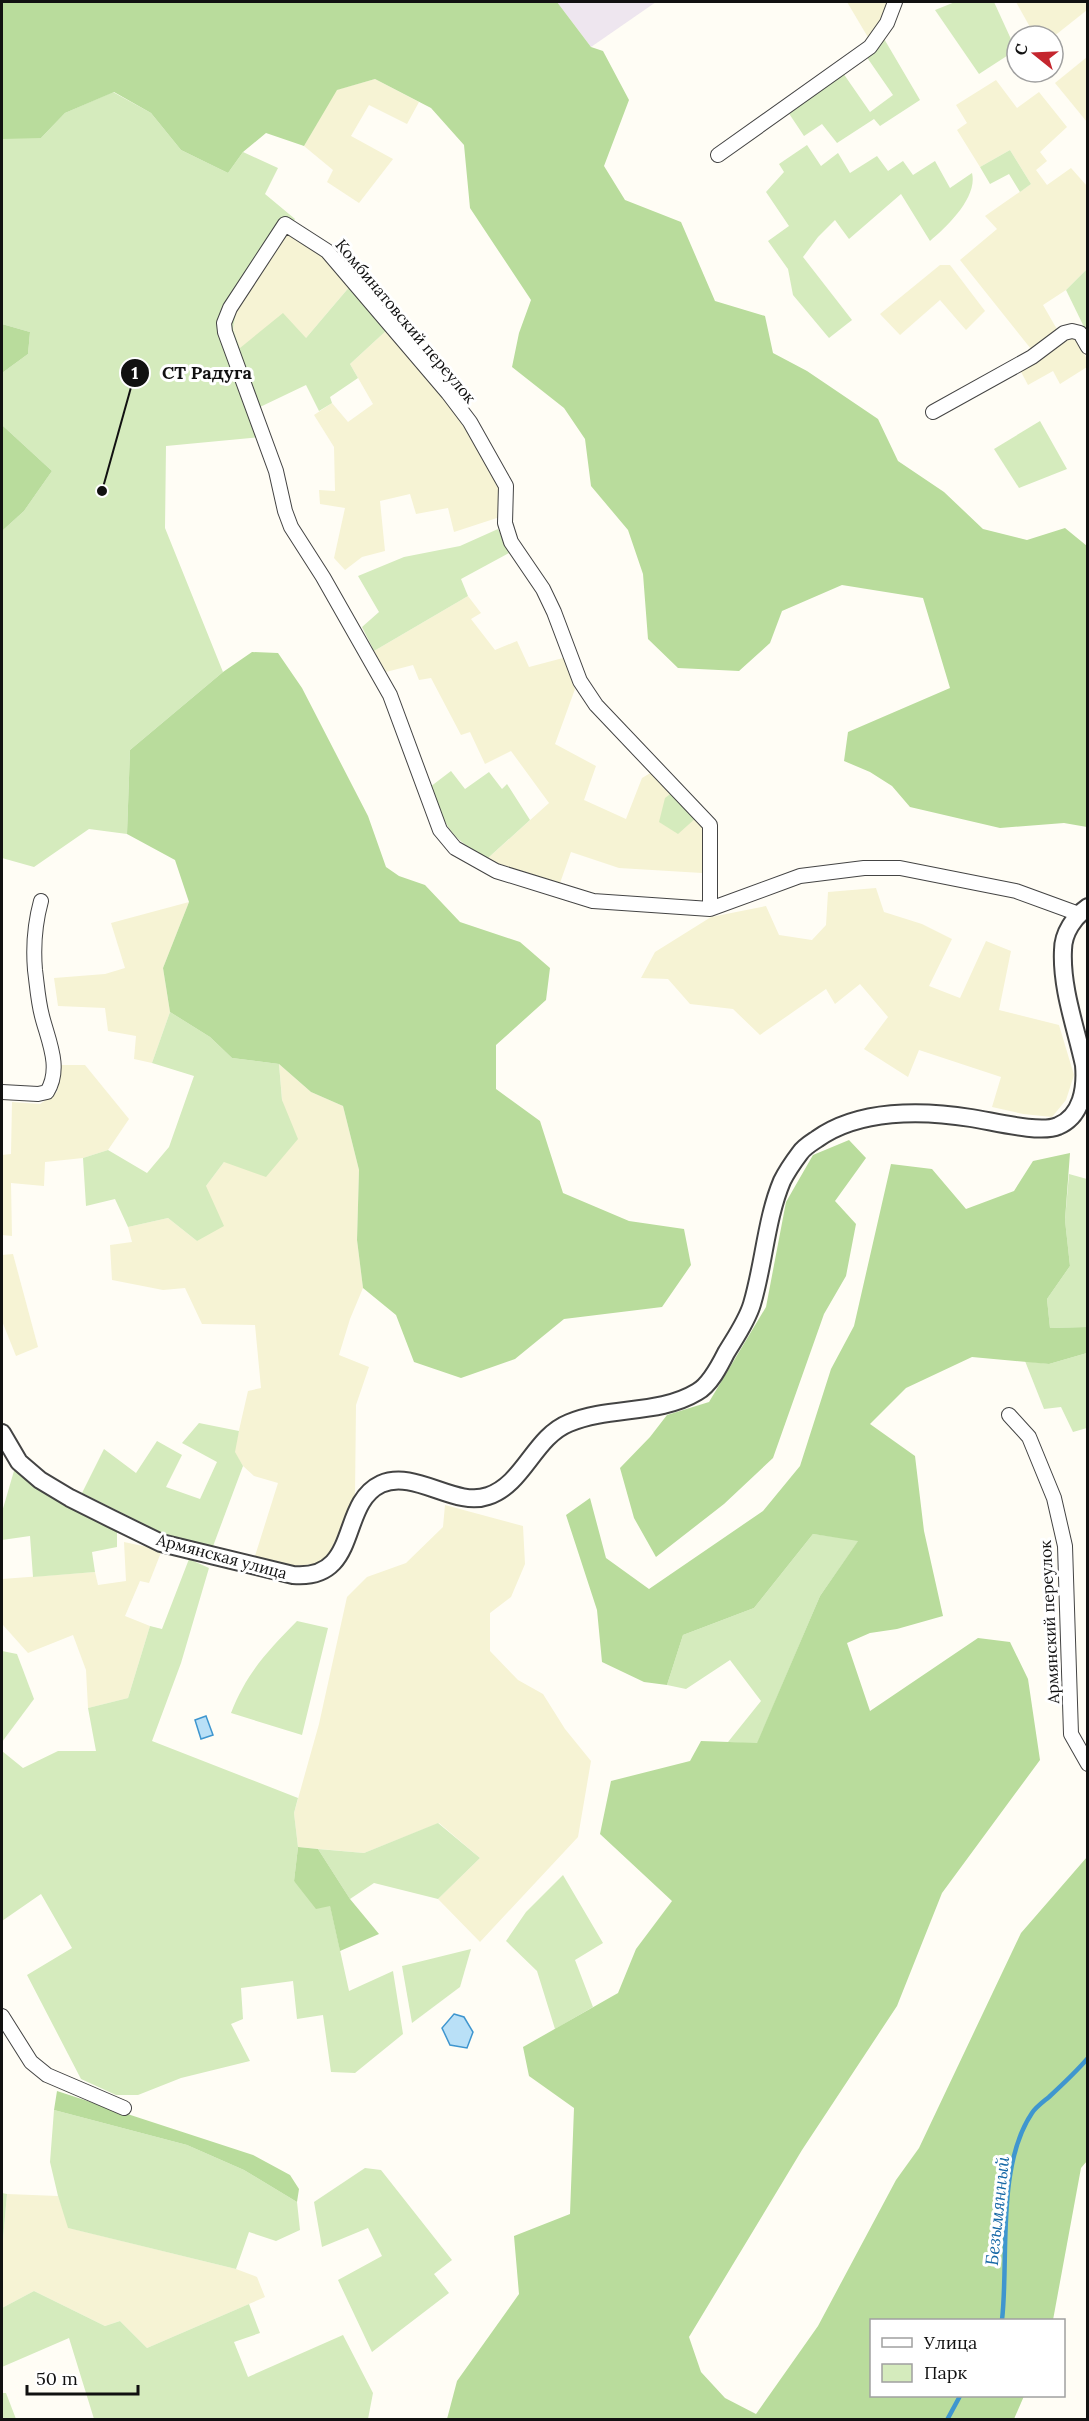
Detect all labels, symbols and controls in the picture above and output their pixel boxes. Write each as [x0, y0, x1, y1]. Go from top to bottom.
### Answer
north arrow [1005, 24, 1065, 84]
text: С [1010, 41, 1032, 58]
street label: Комбинатовский переулок [331, 235, 481, 408]
callout: СТ Радуга [120, 355, 264, 391]
text: 1 [131, 361, 139, 384]
text: СТ Радуга [162, 361, 253, 384]
street label: Армянская улица [154, 1529, 289, 1583]
street label: Армянский переулок [1035, 1539, 1063, 1705]
water label: Безымянный [980, 2155, 1014, 2267]
legend [870, 2319, 1065, 2397]
text: Улица [923, 2331, 977, 2354]
scale bar [27, 2358, 138, 2396]
text: Парк [924, 2361, 968, 2384]
text: 50 m [36, 2367, 78, 2390]

